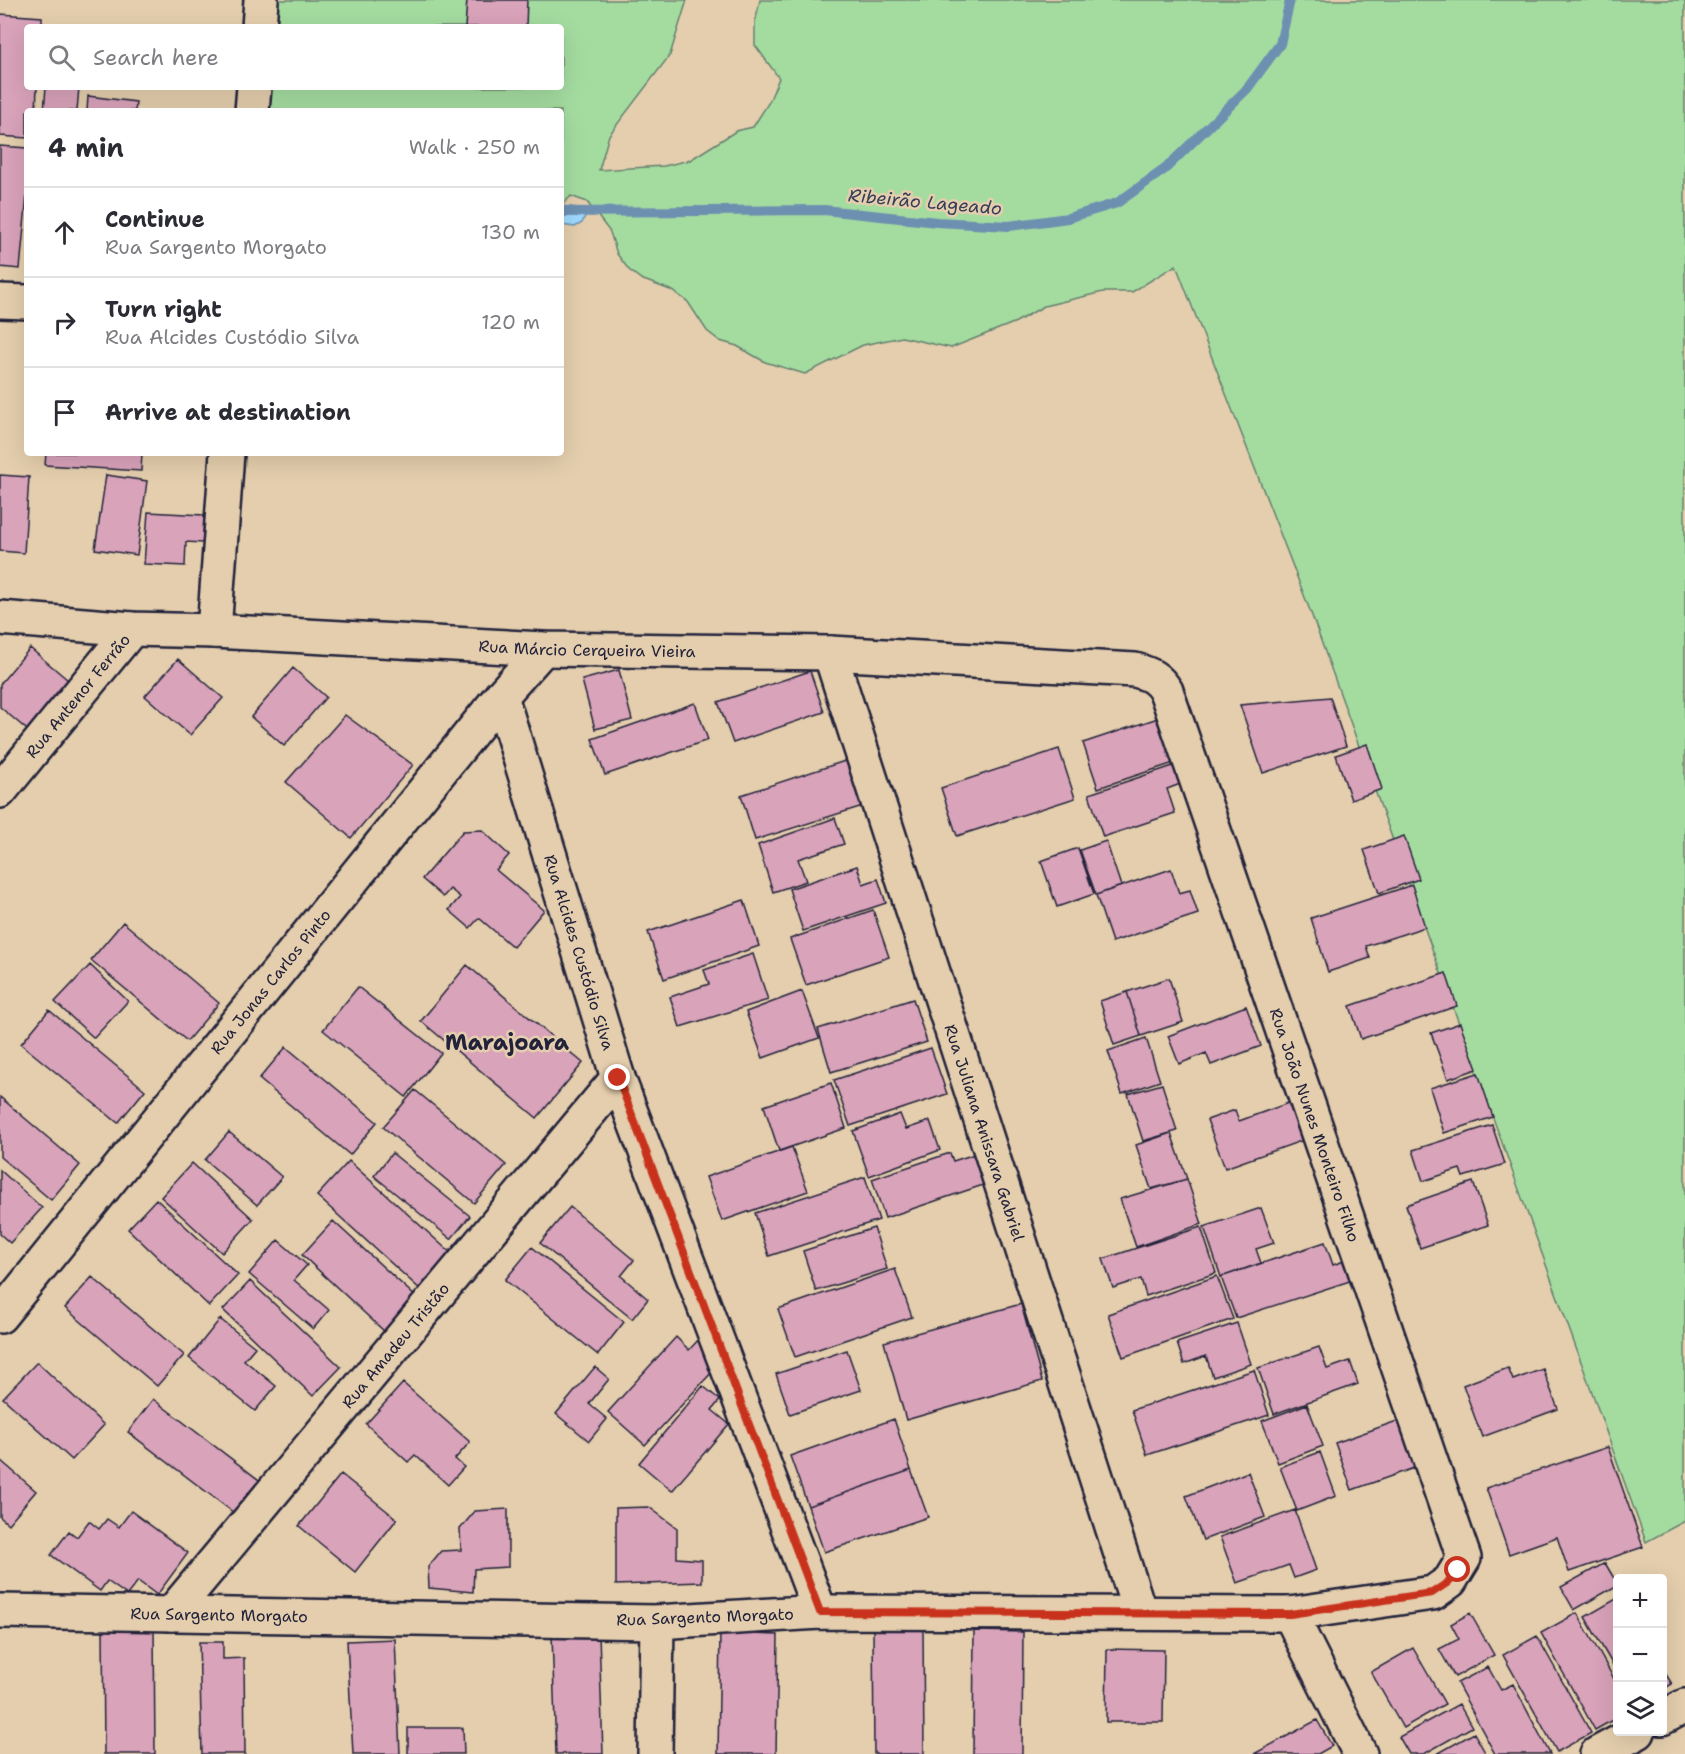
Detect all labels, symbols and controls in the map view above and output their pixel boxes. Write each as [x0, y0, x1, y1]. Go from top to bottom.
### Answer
search box [24, 24, 564, 90]
icon: search [45, 41, 78, 74]
text: Search here [93, 43, 219, 72]
text: 4 min [48, 130, 124, 165]
text: Walk · 250 m [409, 134, 540, 160]
water label: Ribeirão Lageado [847, 183, 1003, 221]
text: Continue [105, 205, 205, 234]
icon: ahead [48, 216, 81, 249]
text: 130 m [481, 219, 540, 245]
text: Rua Sargento Morgato [105, 234, 327, 260]
text: Turn right [105, 295, 222, 324]
icon: right [48, 306, 81, 339]
text: 120 m [481, 309, 540, 335]
text: Rua Alcides Custódio Silva [105, 324, 359, 350]
icon: arrive [48, 396, 81, 429]
text: Arrive at destination [105, 398, 351, 427]
street label: Rua Antenor Ferrão [21, 629, 135, 762]
street label: Rua Márcio Cerqueira Vieira [478, 635, 696, 662]
street label: Rua Alcides Custódio Silva [540, 852, 619, 1053]
street label: Rua Jonas Carlos Pinto [205, 905, 335, 1058]
street label: Rua João Nunes Monteiro Filho [1265, 1005, 1365, 1245]
street label: Rua Juliana Anissara Gabriel [940, 1021, 1030, 1244]
district label: Marajoara [445, 1028, 569, 1057]
route end [604, 1064, 630, 1090]
street label: Rua Amadeu Tristão [337, 1278, 454, 1412]
route start [1444, 1556, 1470, 1582]
map controls [1613, 1574, 1667, 1736]
button: + [1613, 1574, 1667, 1628]
street label: Rua Sargento Morgato [130, 1603, 308, 1627]
street label: Rua Sargento Morgato [616, 1603, 794, 1631]
button: − [1613, 1628, 1667, 1682]
button: layers [1613, 1682, 1667, 1736]

